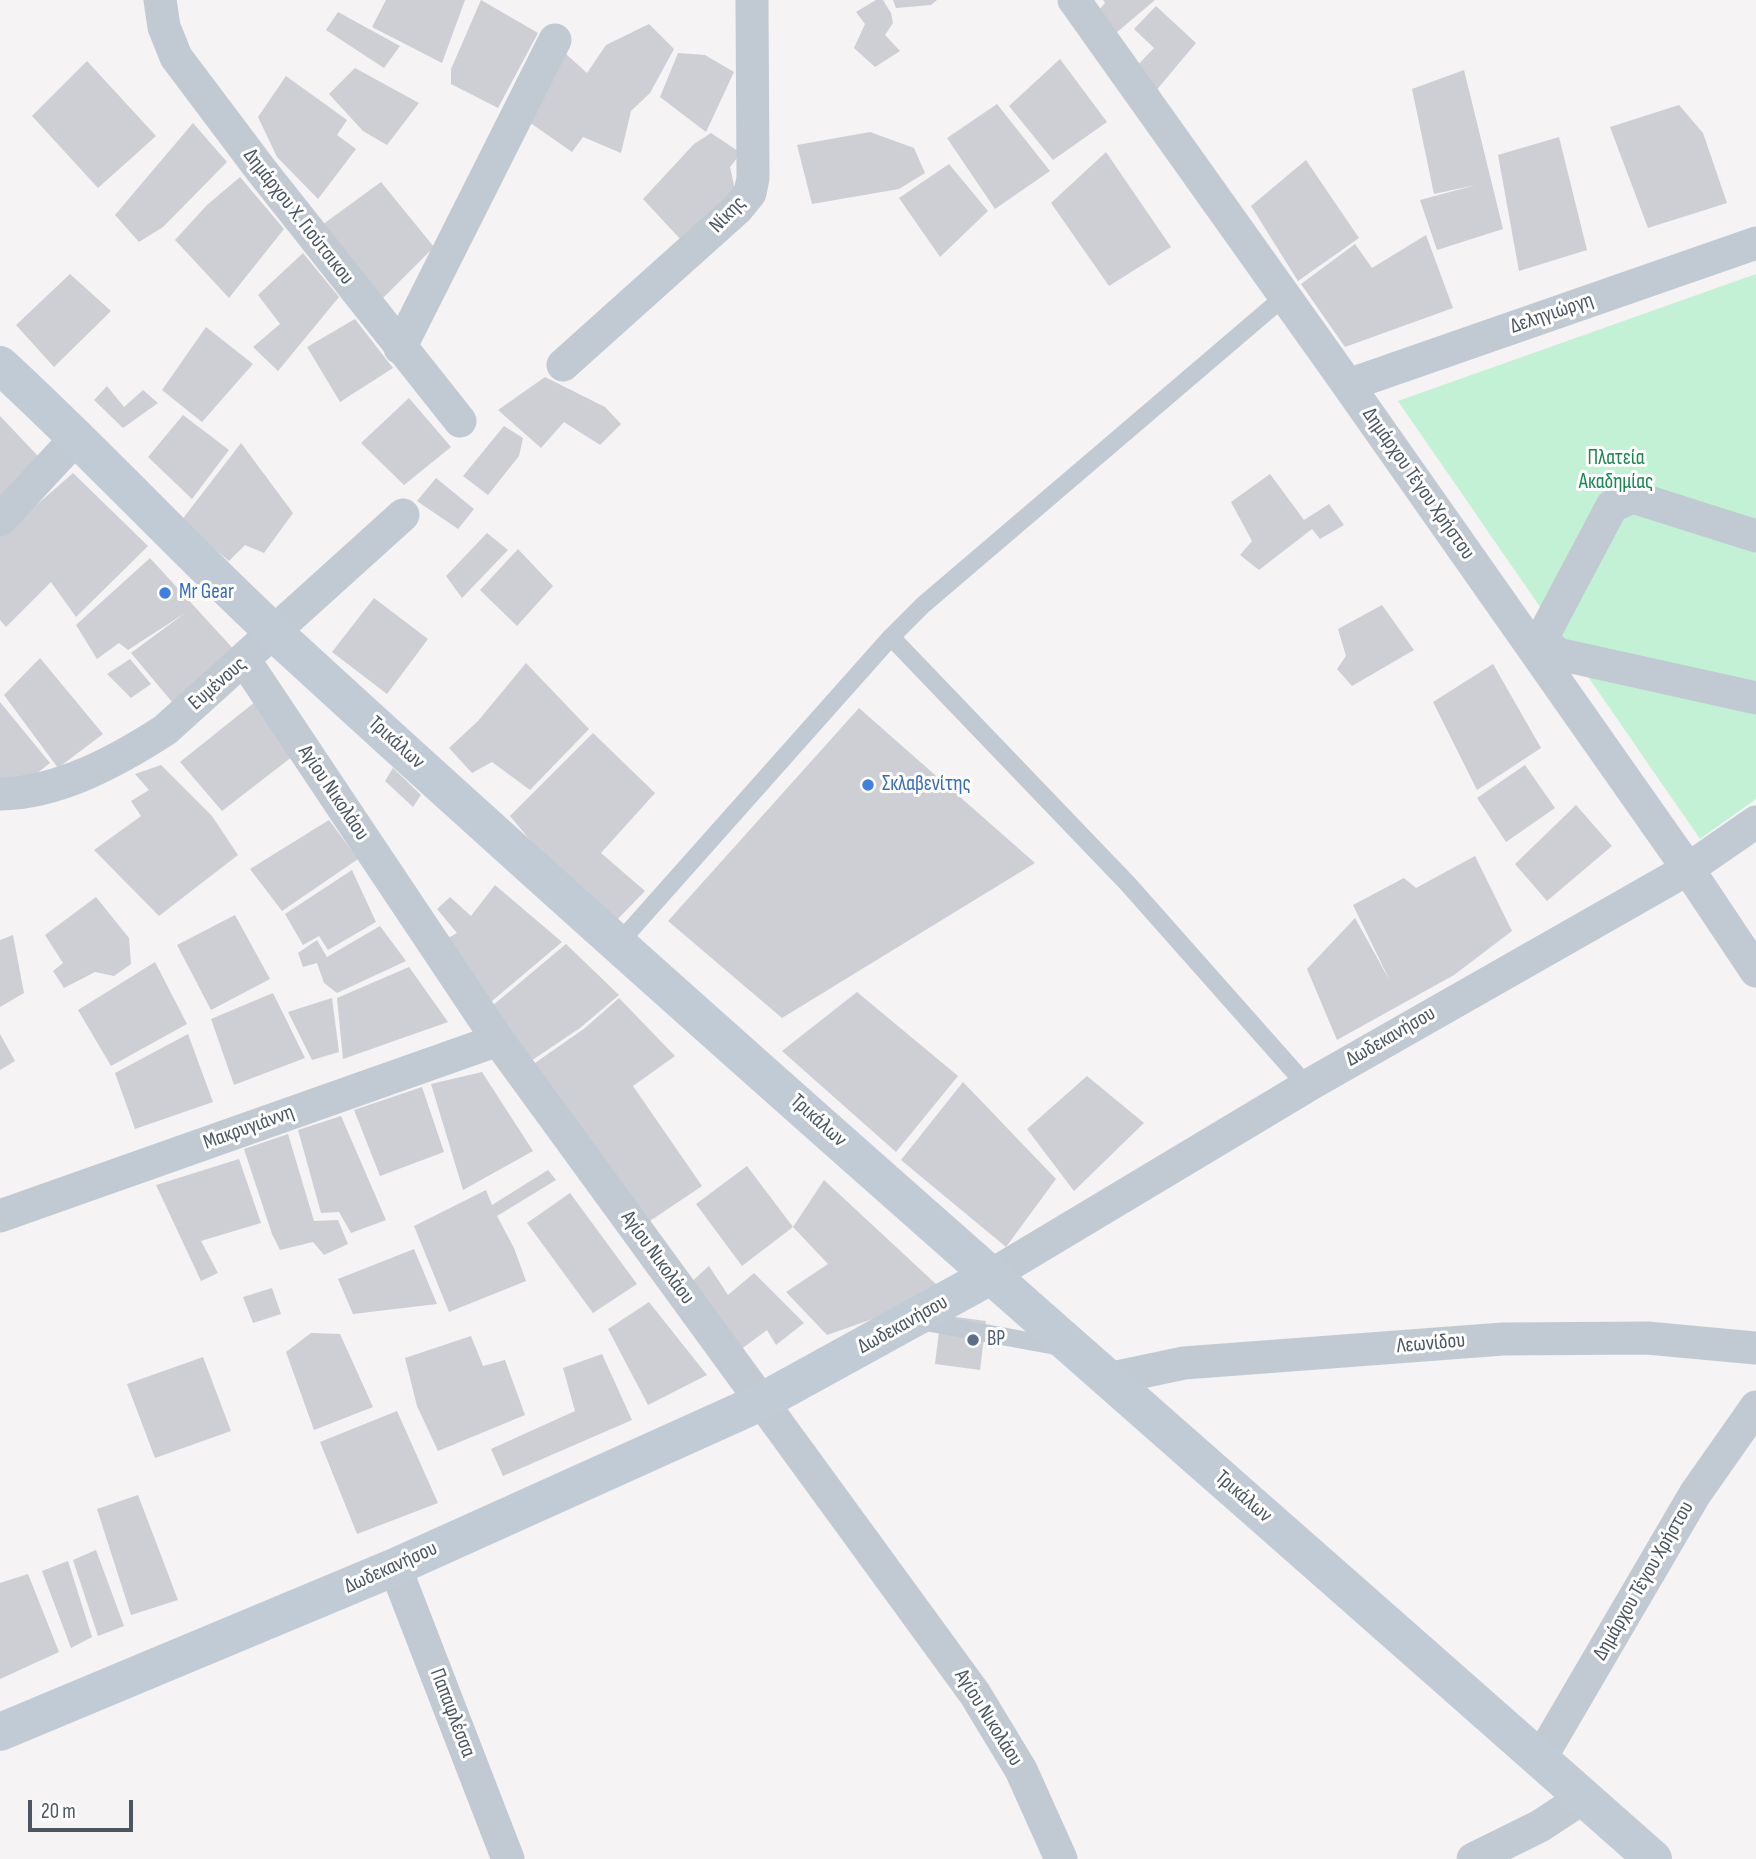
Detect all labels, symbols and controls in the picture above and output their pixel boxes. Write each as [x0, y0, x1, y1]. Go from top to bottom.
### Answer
street label: Δημάρχου Χ. Γιούτσικου [237, 144, 359, 290]
street label: Νίκης [705, 191, 751, 239]
street label: Δεληγιώργη [1507, 288, 1597, 340]
street label: Δημάρχου Τέγου Χρήστου [1356, 403, 1480, 565]
park label: Πλατεία Ακαδημίας [1579, 446, 1653, 496]
place label: Mr Gear [179, 580, 234, 606]
marker: Mr Gear [157, 585, 173, 601]
street label: Ευμένους [184, 652, 252, 716]
street label: Τρικάλων [363, 711, 429, 775]
street label: Αγίου Νικολάου [292, 741, 374, 845]
place label: Σκλαβενίτης [882, 772, 971, 798]
marker: Σκλαβενίτης [860, 777, 876, 793]
street label: Δωδεκανήσου [1342, 1001, 1440, 1073]
street label: Τρικάλων [785, 1089, 851, 1153]
street label: Μακρυγιάννη [200, 1100, 298, 1156]
street label: Αγίου Νικολάου [615, 1206, 699, 1310]
street label: Δωδεκανήσου [854, 1290, 952, 1360]
place label: BP [987, 1327, 1005, 1353]
street label: Λεωνίδου [1396, 1328, 1466, 1360]
marker: BP [965, 1332, 981, 1348]
street label: Τρικάλων [1209, 1466, 1277, 1528]
street label: Δημάρχου Τέγου Χρήστου [1588, 1497, 1700, 1665]
street label: Δωδεκανήσου [341, 1536, 441, 1600]
street label: Παπαφλέσσα [424, 1665, 480, 1761]
street label: Αγίου Νικολάου [948, 1665, 1028, 1771]
scale bar [32, 1786, 136, 1830]
text: 20 m [41, 1799, 76, 1824]

